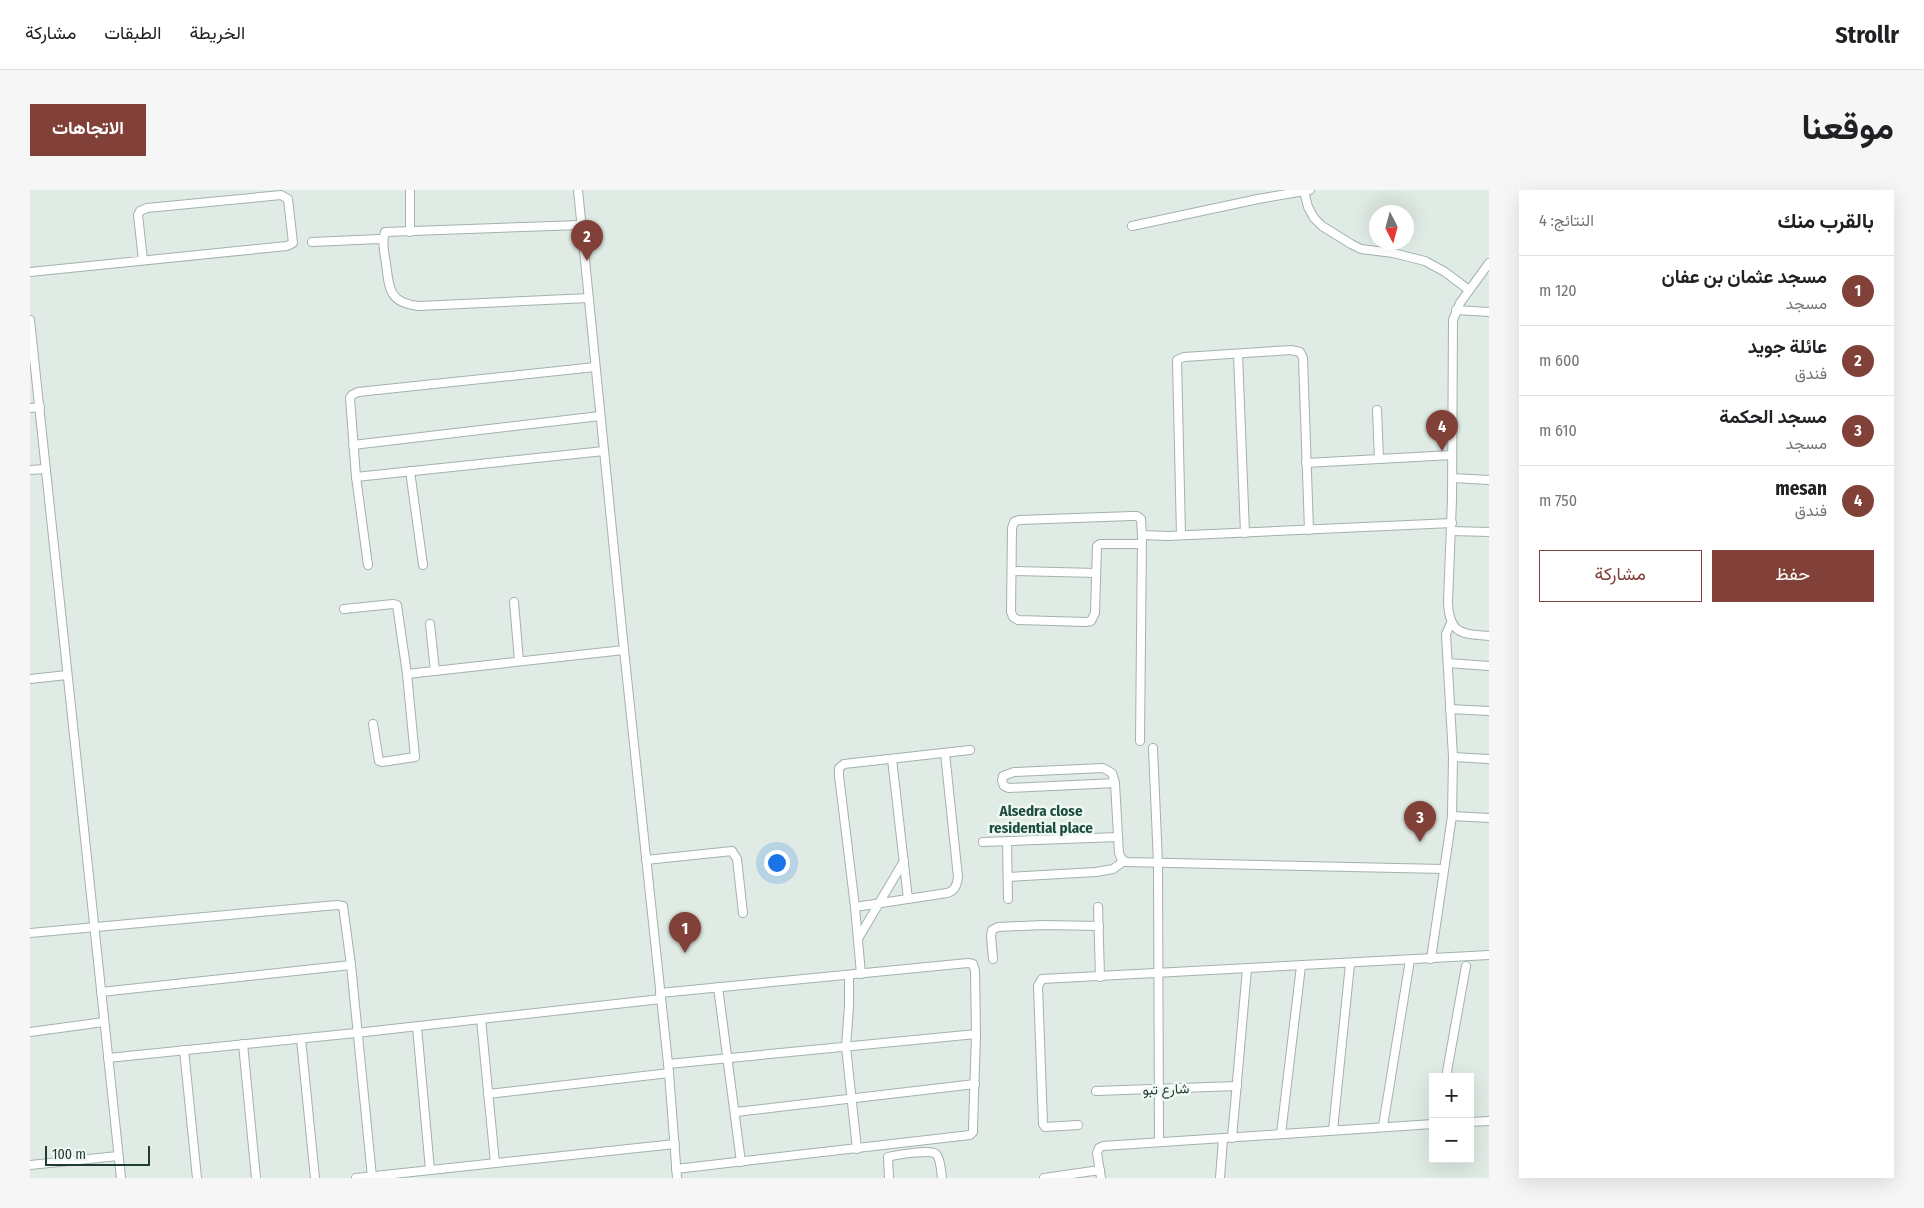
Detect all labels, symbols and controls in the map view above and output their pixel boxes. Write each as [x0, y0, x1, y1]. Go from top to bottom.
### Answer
text: Strollr [1835, 21, 1899, 49]
text: مشاركة [25, 22, 76, 44]
text: الطبقات [104, 22, 161, 44]
text: الخريطة [189, 22, 245, 44]
button: الاتجاهات [30, 104, 146, 156]
text: موقعنا [1801, 106, 1894, 148]
north arrow [1369, 205, 1414, 250]
text: بالقرب منك [1777, 208, 1874, 234]
text: النتائج: 4 [1539, 211, 1594, 230]
pin: 2 [571, 220, 603, 261]
text: مسجد عثمان بن عفان [1662, 265, 1827, 288]
text: 120 m [1539, 281, 1577, 300]
text: 1 [1855, 281, 1861, 300]
text: مسجد [1786, 294, 1827, 313]
text: عائلة جويد [1748, 335, 1827, 358]
text: 600 m [1539, 351, 1580, 370]
text: 2 [1854, 351, 1862, 370]
text: فندق [1795, 364, 1827, 383]
text: مسجد الحكمة [1719, 405, 1827, 428]
pin: 4 [1426, 410, 1458, 451]
text: 610 m [1539, 421, 1577, 440]
text: 3 [1854, 421, 1862, 440]
text: مسجد [1786, 434, 1827, 453]
text: mesan [1775, 477, 1827, 500]
text: 750 m [1539, 491, 1577, 510]
text: 4 [1854, 491, 1862, 510]
text: فندق [1795, 501, 1827, 520]
button: مشاركة [1539, 550, 1702, 602]
button: حفظ [1712, 550, 1874, 602]
pin: 3 [1404, 801, 1436, 842]
district label: Alsedra close residential place [989, 802, 1093, 837]
your location [764, 850, 790, 876]
pin: 1 [669, 912, 701, 953]
map controls [1429, 1073, 1474, 1163]
button: + [1429, 1073, 1474, 1118]
street label: شارع تبو [1142, 1080, 1190, 1101]
button: − [1429, 1118, 1474, 1163]
scale bar [45, 1143, 150, 1166]
text: 100 m [52, 1146, 86, 1163]

